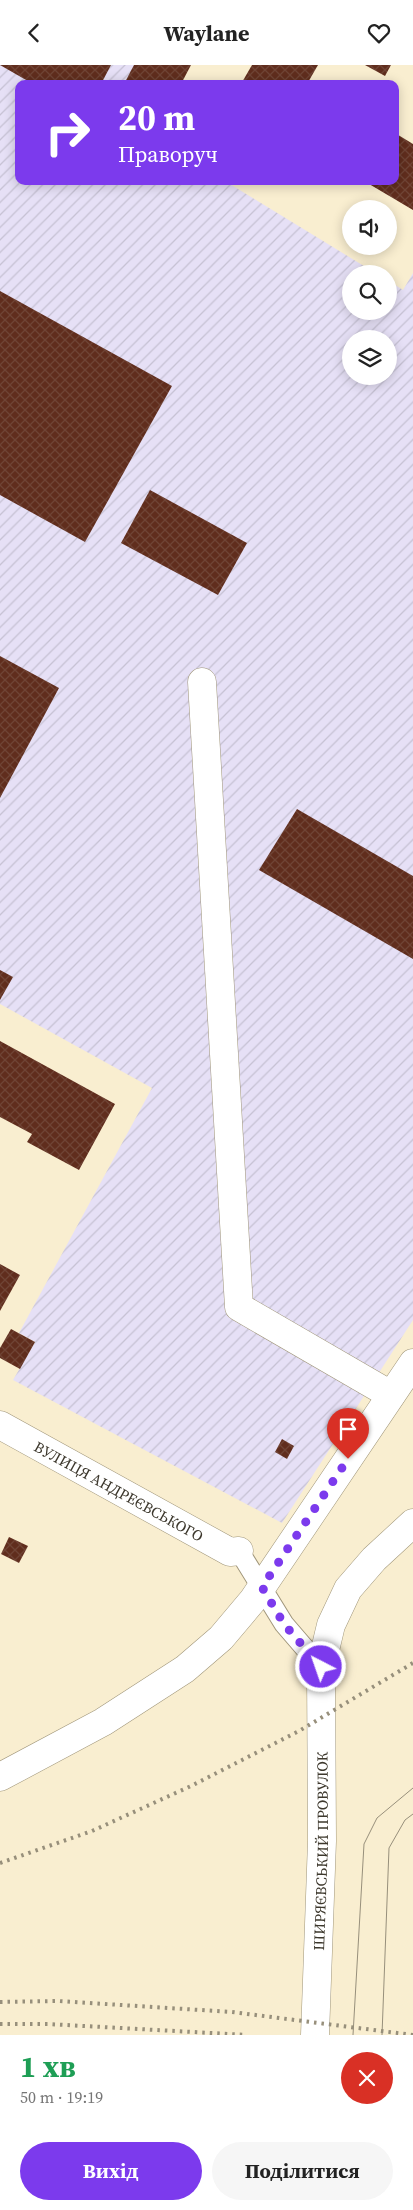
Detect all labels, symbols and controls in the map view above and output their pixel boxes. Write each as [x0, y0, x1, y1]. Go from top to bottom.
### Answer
text: Waylane [164, 18, 249, 48]
icon: back [20, 19, 48, 47]
icon: heart [365, 19, 393, 47]
text: 20 m [118, 94, 195, 142]
icon: right [35, 100, 100, 165]
text: Праворуч [118, 139, 218, 169]
map controls [342, 200, 397, 385]
button: sound [342, 200, 397, 255]
button: search [342, 265, 397, 320]
button: layers [342, 330, 397, 385]
pin [327, 1408, 369, 1459]
icon: arrive [334, 1415, 362, 1443]
street label: ВУЛИЦЯ АНДРЕЄВСЬКОГО [31, 1435, 208, 1546]
position arrow [294, 1640, 346, 1692]
street label: ШИРЯЄВСЬКИЙ ПРОВУЛОК [308, 1751, 333, 1951]
text: 1 хв [20, 2046, 76, 2087]
button: close [341, 2052, 393, 2104]
text: 50 m · 19:19 [20, 2086, 103, 2108]
button: Вихід [20, 2142, 202, 2200]
button: Поділитися [212, 2142, 393, 2200]

